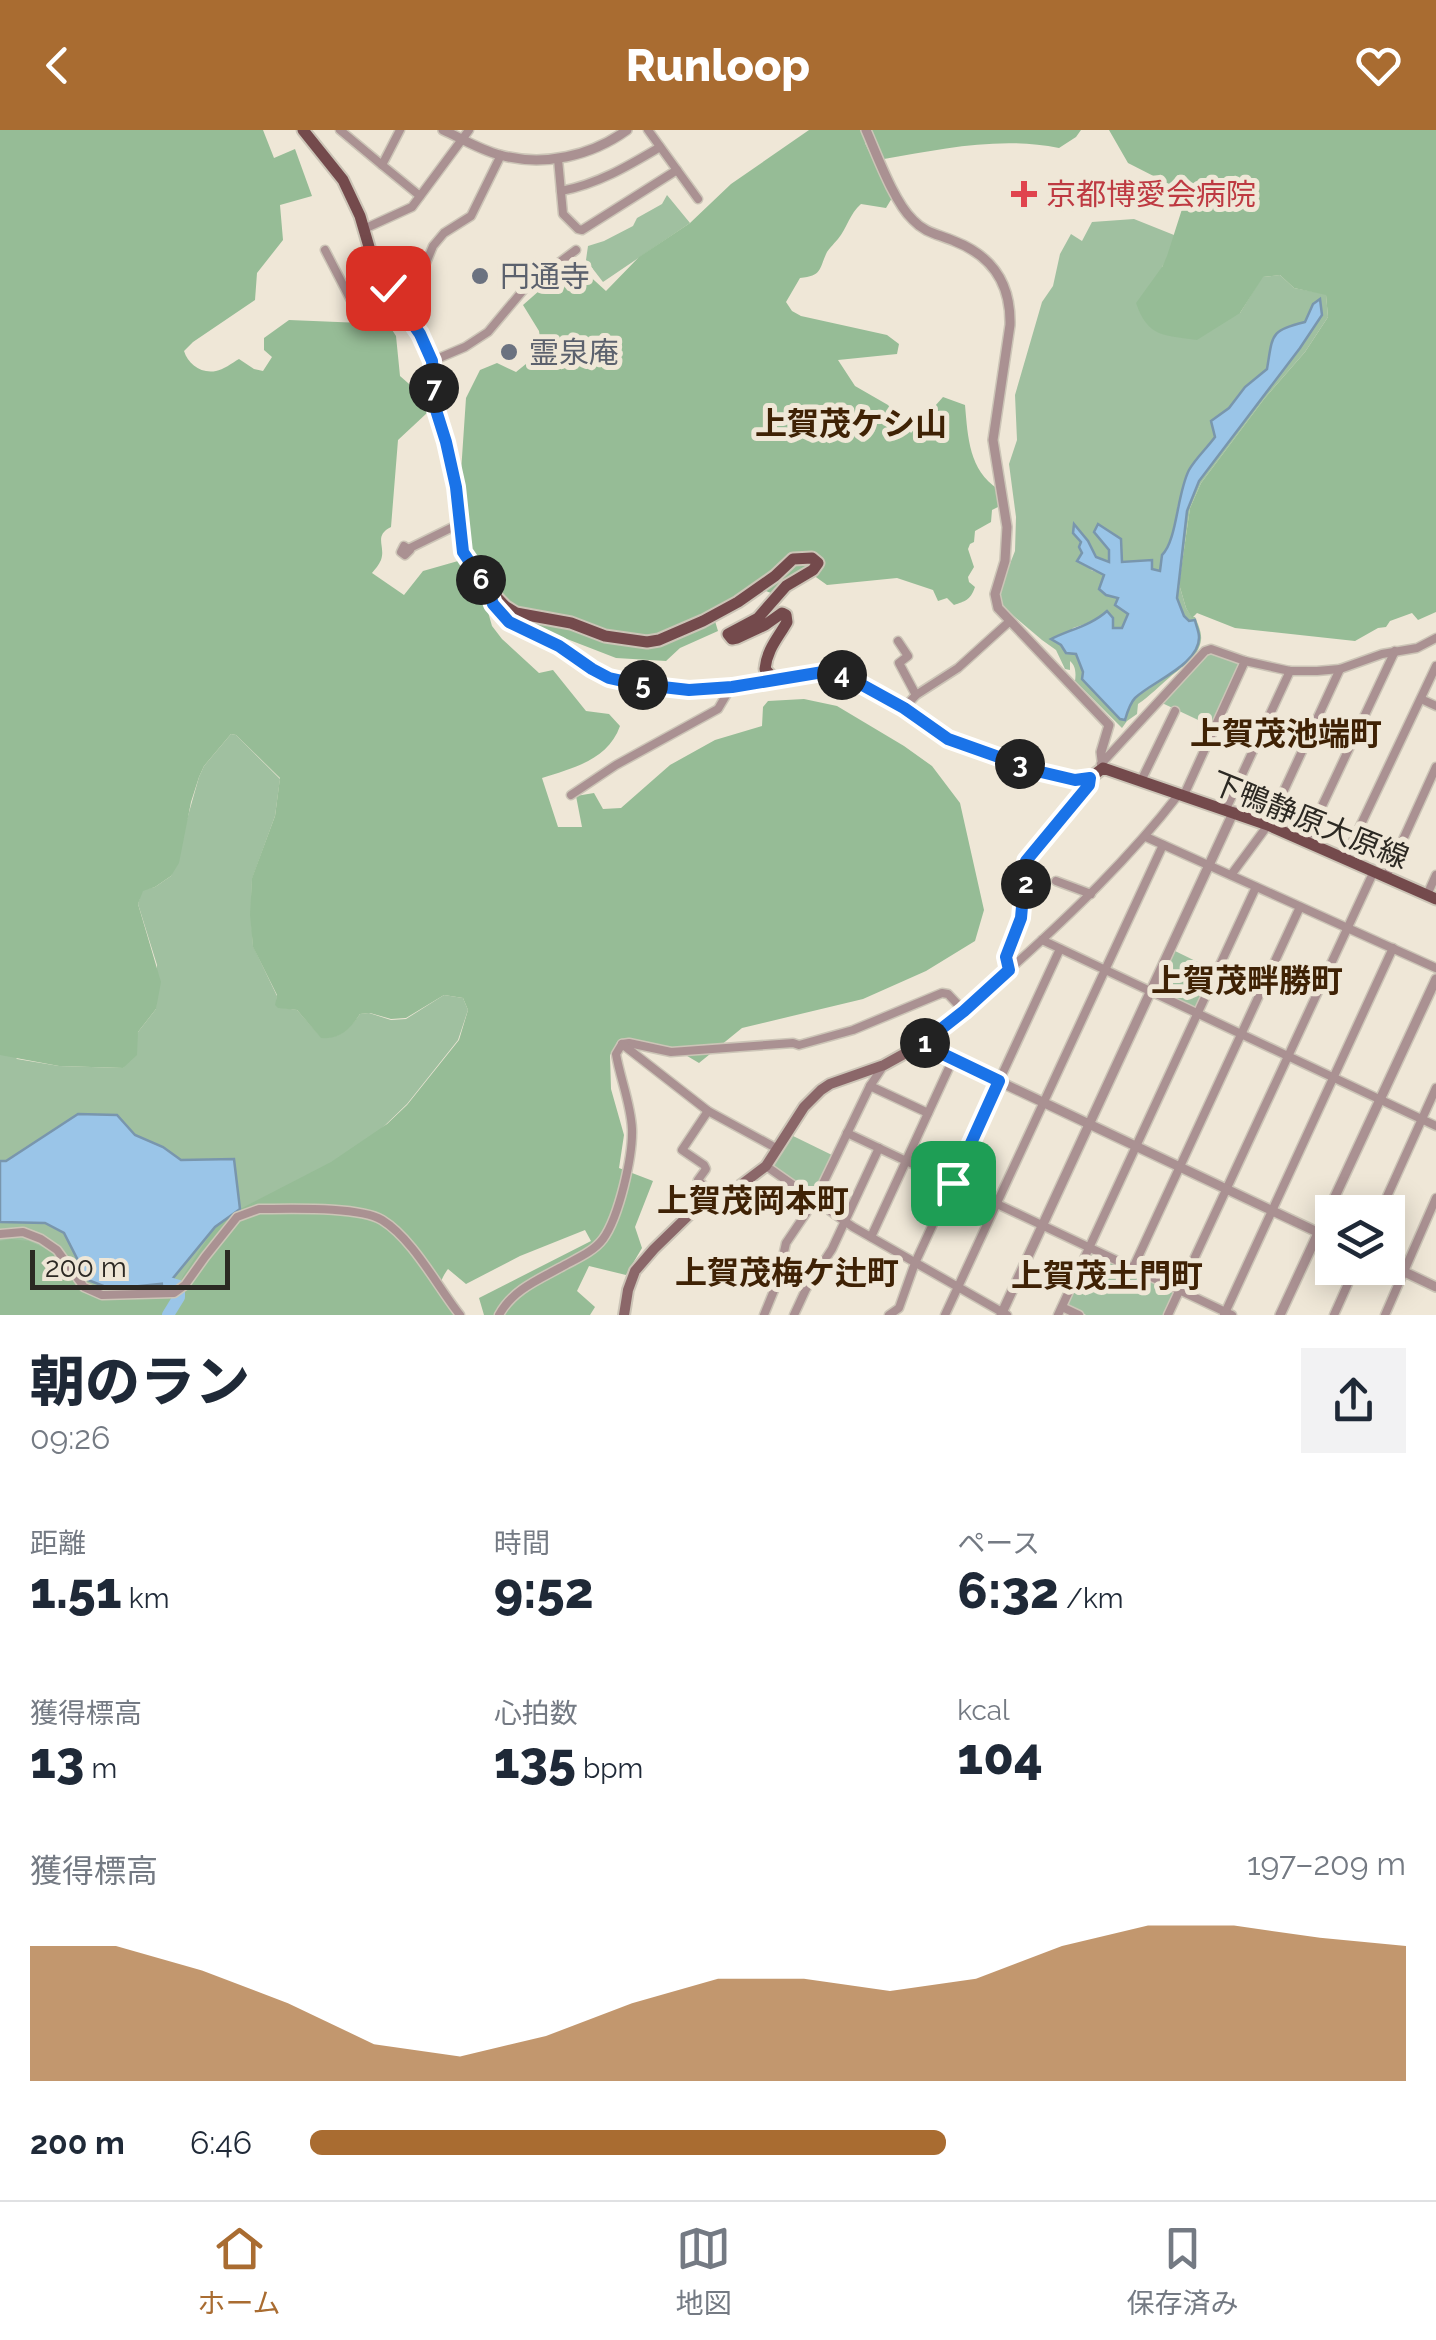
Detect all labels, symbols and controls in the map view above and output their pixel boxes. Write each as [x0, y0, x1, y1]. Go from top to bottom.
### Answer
icon: back [30, 38, 85, 93]
icon: heart [1351, 38, 1406, 93]
text: Runloop [626, 39, 810, 92]
place label: 京都博愛会病院 [1046, 177, 1256, 212]
marker: 京都博愛会病院 [1011, 181, 1037, 207]
pin [346, 246, 431, 331]
place label: 円通寺 [500, 259, 590, 294]
icon: check [361, 261, 416, 316]
marker: 円通寺 [469, 265, 491, 287]
place label: 霊泉庵 [529, 335, 619, 370]
marker: 霊泉庵 [498, 341, 520, 363]
pin: 7 [409, 363, 459, 413]
text: 7 [426, 371, 442, 404]
district label: 上賀茂ケシ山 [755, 405, 947, 442]
pin: 6 [456, 555, 506, 605]
text: 6 [473, 563, 490, 596]
pin: 4 [817, 650, 867, 700]
text: 4 [834, 658, 850, 691]
pin: 5 [618, 660, 668, 710]
text: 5 [635, 668, 651, 701]
district label: 上賀茂池端町 [1190, 715, 1382, 752]
pin: 3 [995, 739, 1045, 789]
text: 3 [1012, 747, 1028, 780]
street label: 下鴨静原大原線 [1206, 764, 1414, 876]
pin: 2 [1001, 859, 1051, 909]
text: 2 [1018, 867, 1034, 900]
district label: 上賀茂畔勝町 [1151, 962, 1343, 999]
pin: 1 [900, 1018, 950, 1068]
text: 1 [918, 1026, 932, 1059]
pin [911, 1141, 996, 1226]
icon: arrive [926, 1156, 981, 1211]
district label: 上賀茂岡本町 [657, 1182, 849, 1219]
map controls [1315, 1195, 1405, 1285]
button: layers [1315, 1195, 1405, 1285]
scale bar [30, 1245, 230, 1290]
text: 200 m [45, 1251, 127, 1284]
district label: 上賀茂梅ケ辻町 [675, 1254, 899, 1291]
district label: 上賀茂土門町 [1011, 1257, 1203, 1294]
button: share [1301, 1348, 1406, 1453]
text: 朝のラン [30, 1349, 250, 1414]
text: 09:26 [30, 1419, 110, 1456]
text: 距離 [30, 1527, 86, 1560]
text: 時間 [494, 1527, 550, 1560]
text: ペース [957, 1527, 1040, 1560]
text: 1.51 [30, 1561, 122, 1620]
text: 9:52 [494, 1561, 594, 1620]
text: 6:32 [957, 1561, 1059, 1620]
text: km [122, 1582, 169, 1615]
text: /km [1059, 1582, 1124, 1615]
text: kcal [957, 1694, 1010, 1727]
text: 獲得標高 [30, 1697, 142, 1730]
text: 心拍数 [494, 1697, 578, 1730]
text: 104 [957, 1727, 1043, 1786]
text: 13 [30, 1731, 84, 1790]
text: 135 [494, 1731, 576, 1790]
text: m [84, 1752, 117, 1785]
text: bpm [576, 1752, 643, 1785]
text: 197–209 m [1247, 1845, 1406, 1882]
text: 獲得標高 [30, 1852, 158, 1889]
text: 200 m [30, 2124, 125, 2161]
text: 6:46 [190, 2124, 252, 2161]
tab: ホーム [197, 2221, 281, 2321]
tab: 地図 [676, 2221, 732, 2321]
tab: 保存済み [1126, 2221, 1239, 2321]

